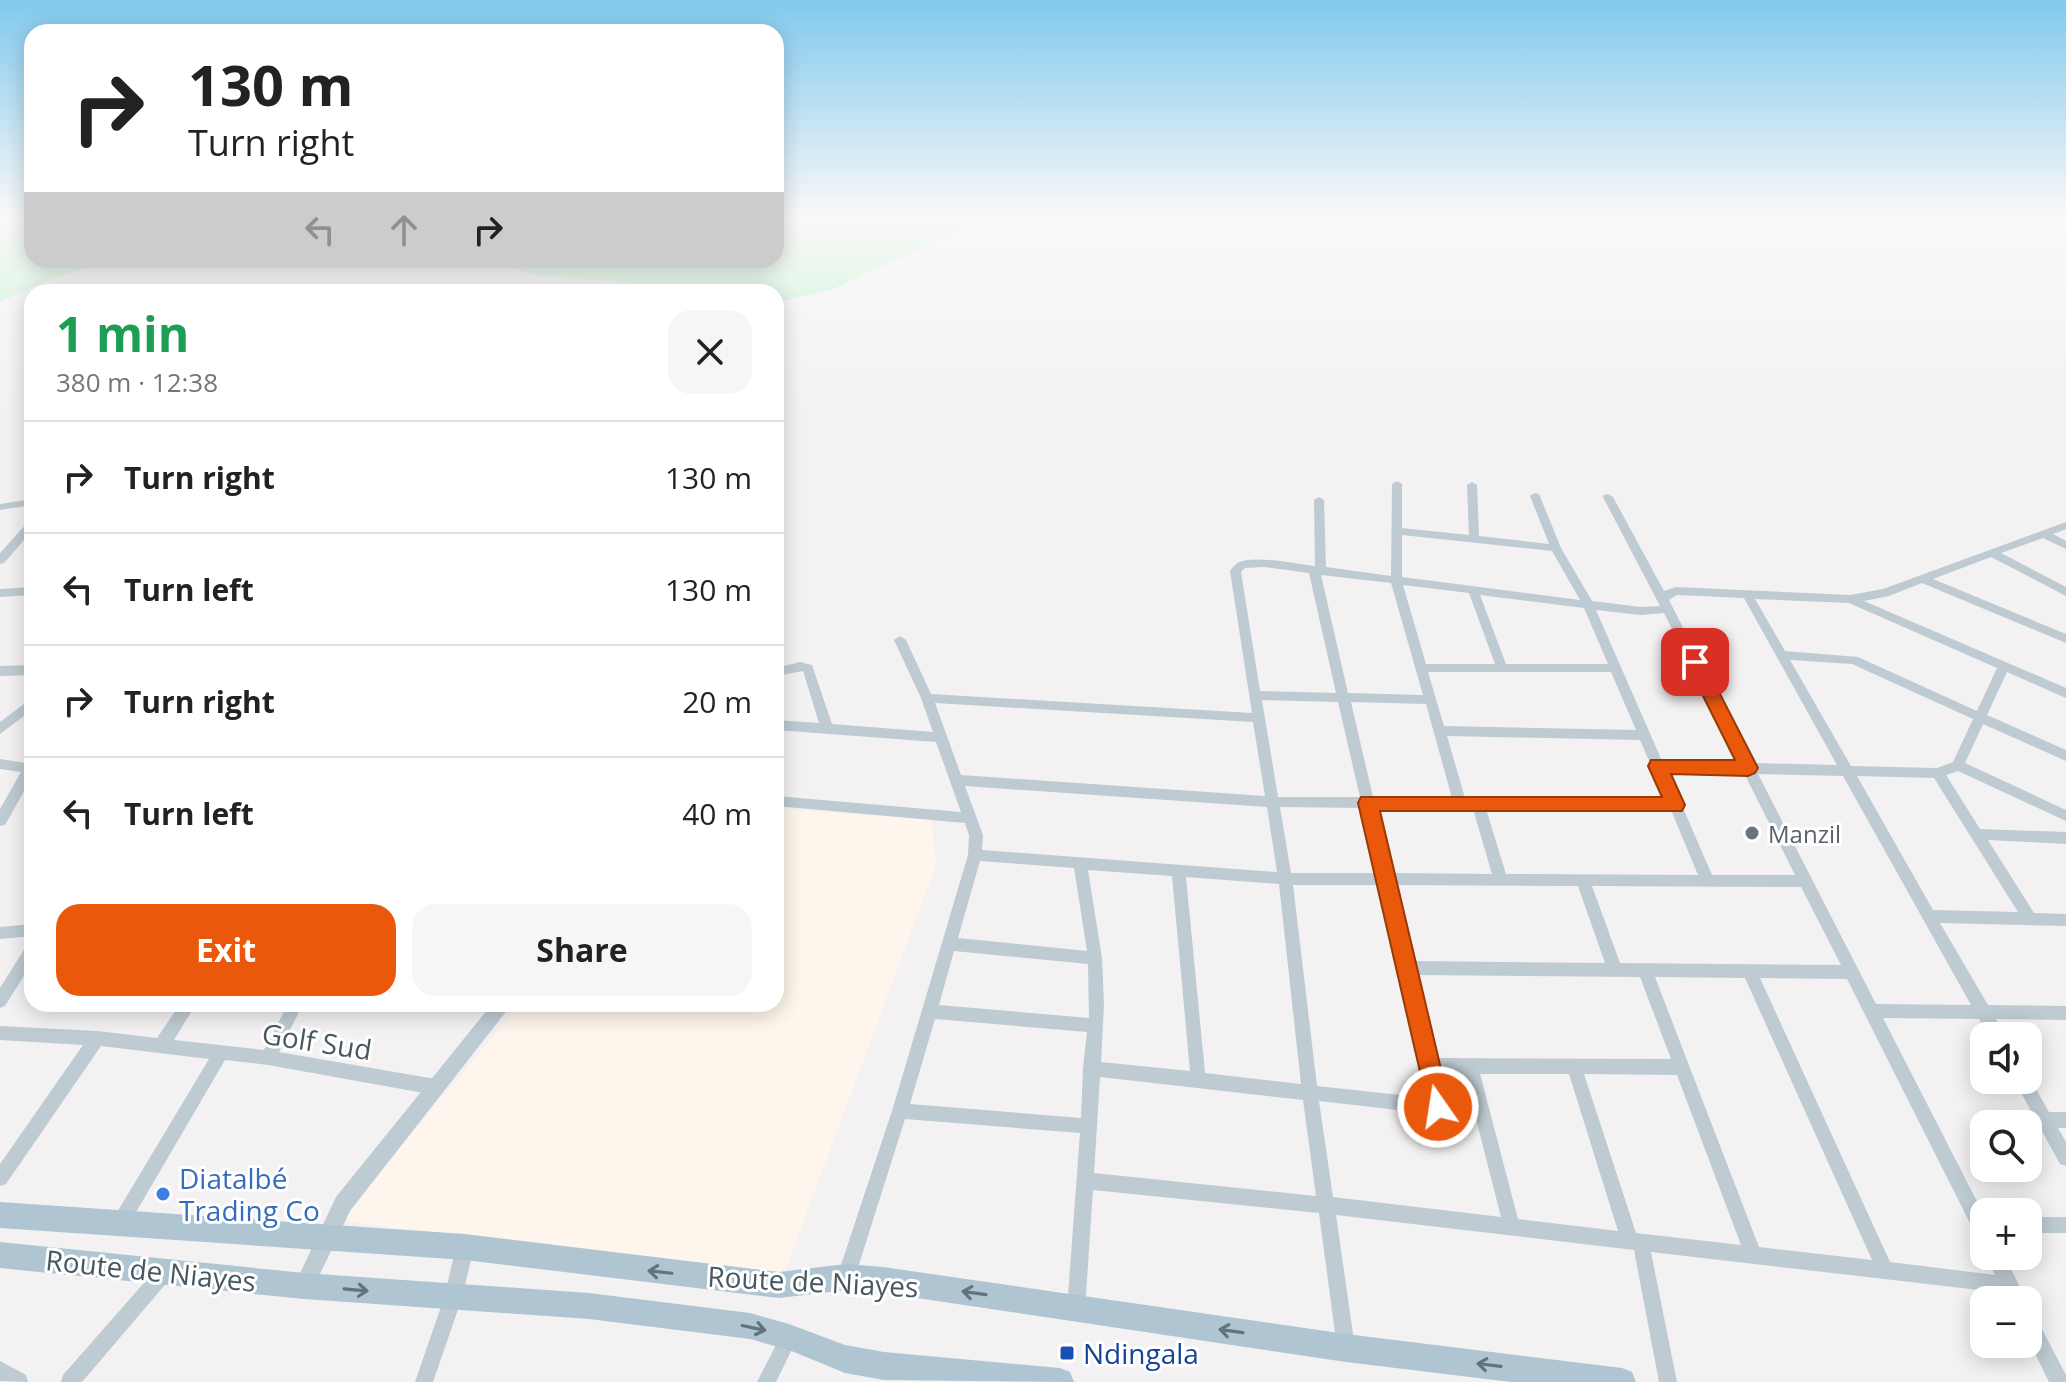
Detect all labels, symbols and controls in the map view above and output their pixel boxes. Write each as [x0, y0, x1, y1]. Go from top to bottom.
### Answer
text: 130 m [188, 46, 354, 122]
icon: right [56, 56, 160, 160]
text: Turn right [188, 118, 354, 167]
icon: left [298, 208, 342, 252]
icon: ahead [382, 208, 426, 252]
icon: right [466, 208, 510, 252]
text: 1 min [56, 301, 189, 366]
button: close [668, 310, 752, 394]
text: 380 m · 12:38 [56, 364, 218, 400]
icon: right [56, 455, 100, 499]
text: Turn right [124, 457, 275, 498]
text: 130 m [665, 457, 752, 498]
icon: left [56, 567, 100, 611]
text: Turn left [124, 569, 254, 610]
text: 130 m [665, 569, 752, 610]
pin [1661, 628, 1729, 696]
icon: arrive [1673, 640, 1717, 684]
icon: right [56, 679, 100, 723]
text: Turn right [124, 681, 275, 722]
text: 20 m [682, 681, 752, 722]
icon: left [56, 791, 100, 835]
text: Turn left [124, 793, 254, 834]
text: 40 m [682, 793, 752, 834]
place label: Manzil [1768, 817, 1841, 850]
marker: Manzil [1743, 824, 1761, 842]
button: Exit [56, 904, 396, 996]
button: Share [412, 904, 752, 996]
street label: Golf Sud [259, 1014, 375, 1068]
map controls [1970, 1022, 2042, 1358]
button: sound [1970, 1022, 2042, 1094]
position arrow [1396, 1065, 1480, 1149]
button: search [1970, 1110, 2042, 1182]
place label: Diatalbé Trading Co [179, 1159, 320, 1229]
marker: Diatalbé Trading Co [154, 1185, 172, 1203]
button: + [1970, 1198, 2042, 1270]
street label: Route de Niayes [44, 1240, 258, 1300]
street label: Route de Niayes [707, 1256, 919, 1306]
one-way arrow [648, 1264, 674, 1279]
one-way arrow [342, 1283, 369, 1298]
one-way arrow [962, 1285, 987, 1300]
button: − [1970, 1286, 2042, 1358]
one-way arrow [741, 1321, 767, 1336]
one-way arrow [1219, 1323, 1244, 1338]
place label: Ndingala [1083, 1334, 1199, 1372]
marker: Ndingala [1058, 1344, 1076, 1362]
one-way arrow [1476, 1358, 1503, 1373]

